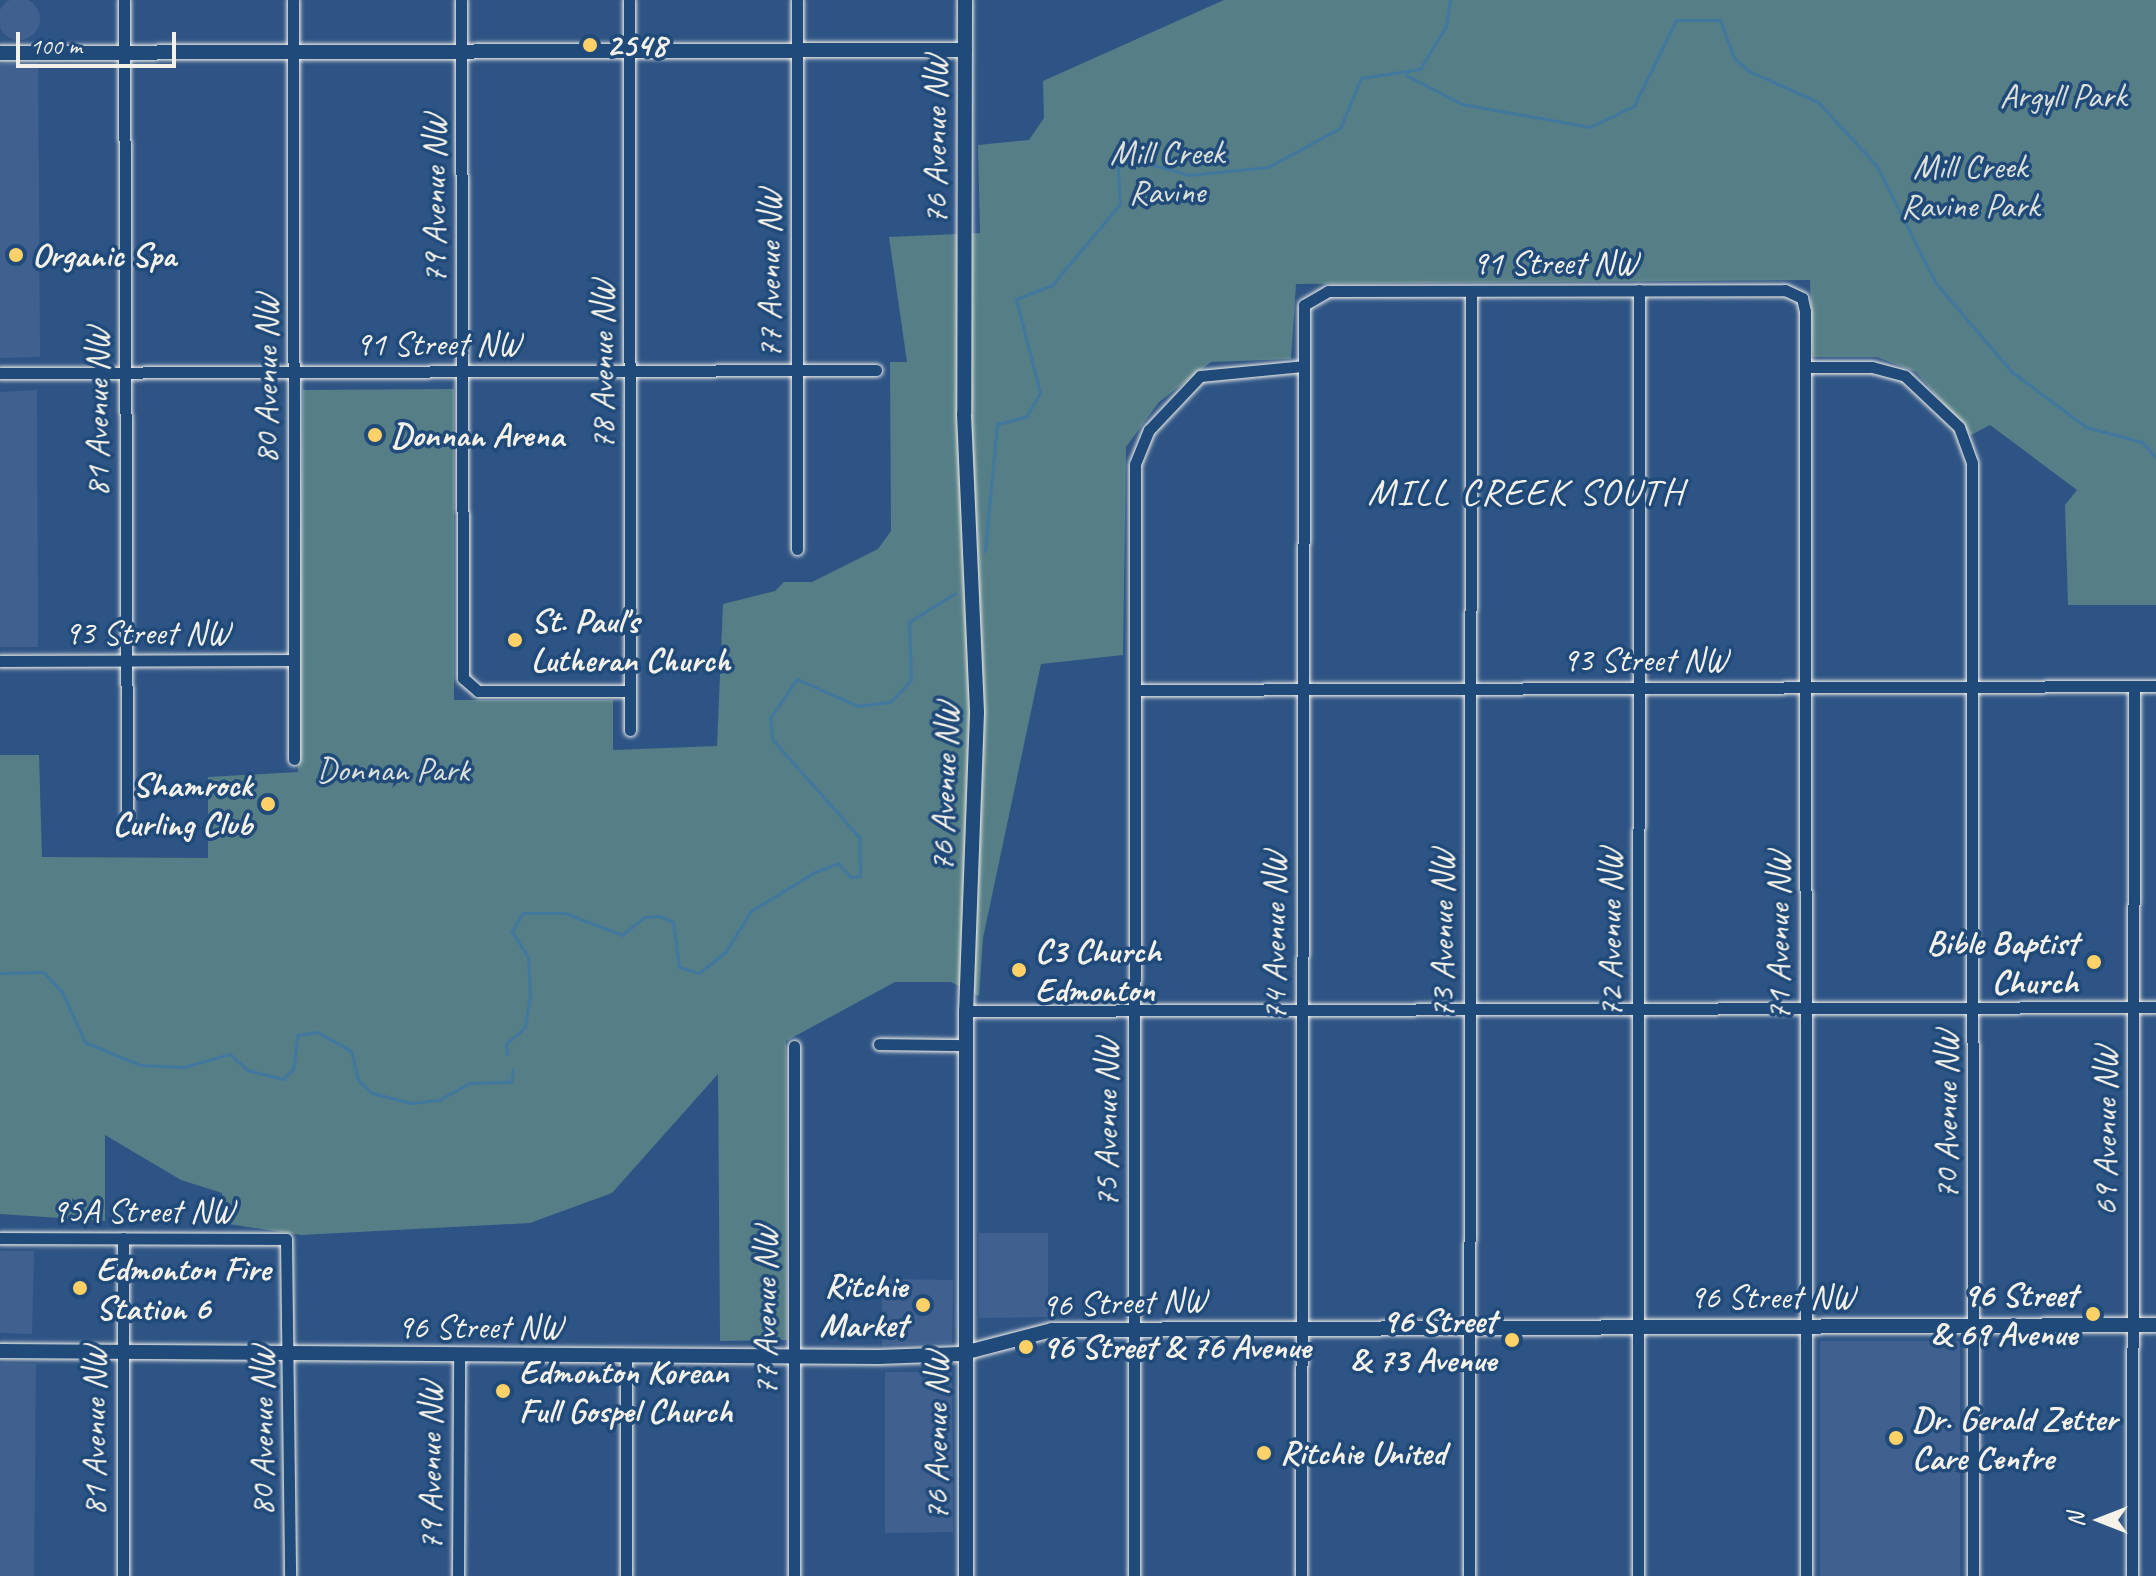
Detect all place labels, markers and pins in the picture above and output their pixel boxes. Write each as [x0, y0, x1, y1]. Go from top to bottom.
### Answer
place label: 2548 [606, 25, 667, 65]
marker: 2548 [581, 36, 599, 54]
place label: Organic Spa [32, 235, 177, 275]
marker: Organic Spa [7, 246, 25, 264]
place label: Donnan Arena [391, 415, 563, 455]
marker: Donnan Arena [366, 426, 384, 444]
place label: St. Paul's Lutheran Church [531, 600, 732, 680]
marker: St. Paul's Lutheran Church [506, 631, 524, 649]
place label: Shamrock Curling Club [112, 764, 252, 844]
marker: Shamrock Curling Club [259, 795, 277, 813]
place label: Bible Baptist Church [1926, 922, 2078, 1002]
place label: C3 Church Edmonton [1035, 930, 1161, 1010]
marker: Bible Baptist Church [2085, 953, 2103, 971]
marker: C3 Church Edmonton [1010, 961, 1028, 979]
place label: Edmonton Fire Station 6 [96, 1248, 270, 1328]
place label: Ritchie Market [819, 1265, 907, 1344]
place label: 96 Street & 69 Avenue [1931, 1274, 2077, 1354]
marker: Edmonton Fire Station 6 [71, 1279, 89, 1297]
marker: Ritchie Market [914, 1296, 932, 1314]
place label: 96 Street & 73 Avenue [1351, 1300, 1496, 1380]
marker: 96 Street & 69 Avenue [2084, 1305, 2102, 1323]
place label: 96 Street & 76 Avenue [1042, 1327, 1310, 1367]
marker: 96 Street & 73 Avenue [1503, 1331, 1521, 1349]
marker: 96 Street & 76 Avenue [1017, 1338, 1035, 1356]
place label: Edmonton Korean Full Gospel Church [519, 1351, 733, 1430]
marker: Edmonton Korean Full Gospel Church [494, 1382, 512, 1400]
place label: Dr. Gerald Zetter Care Centre [1912, 1398, 2116, 1478]
marker: Dr. Gerald Zetter Care Centre [1887, 1429, 1905, 1447]
place label: Ritchie United [1280, 1433, 1446, 1473]
marker: Ritchie United [1255, 1444, 1273, 1462]

